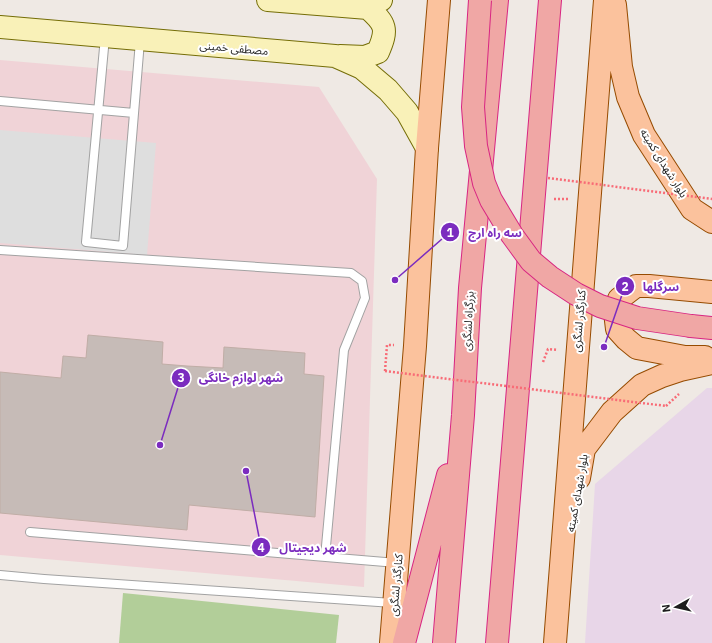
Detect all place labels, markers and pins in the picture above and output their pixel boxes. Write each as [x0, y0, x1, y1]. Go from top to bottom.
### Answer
callout: سه راه ارج [440, 220, 529, 244]
callout: سرگلها [615, 274, 687, 298]
callout: شهر لوازم خانگی [171, 366, 292, 390]
callout: شهر دیجیتال [251, 535, 354, 559]

